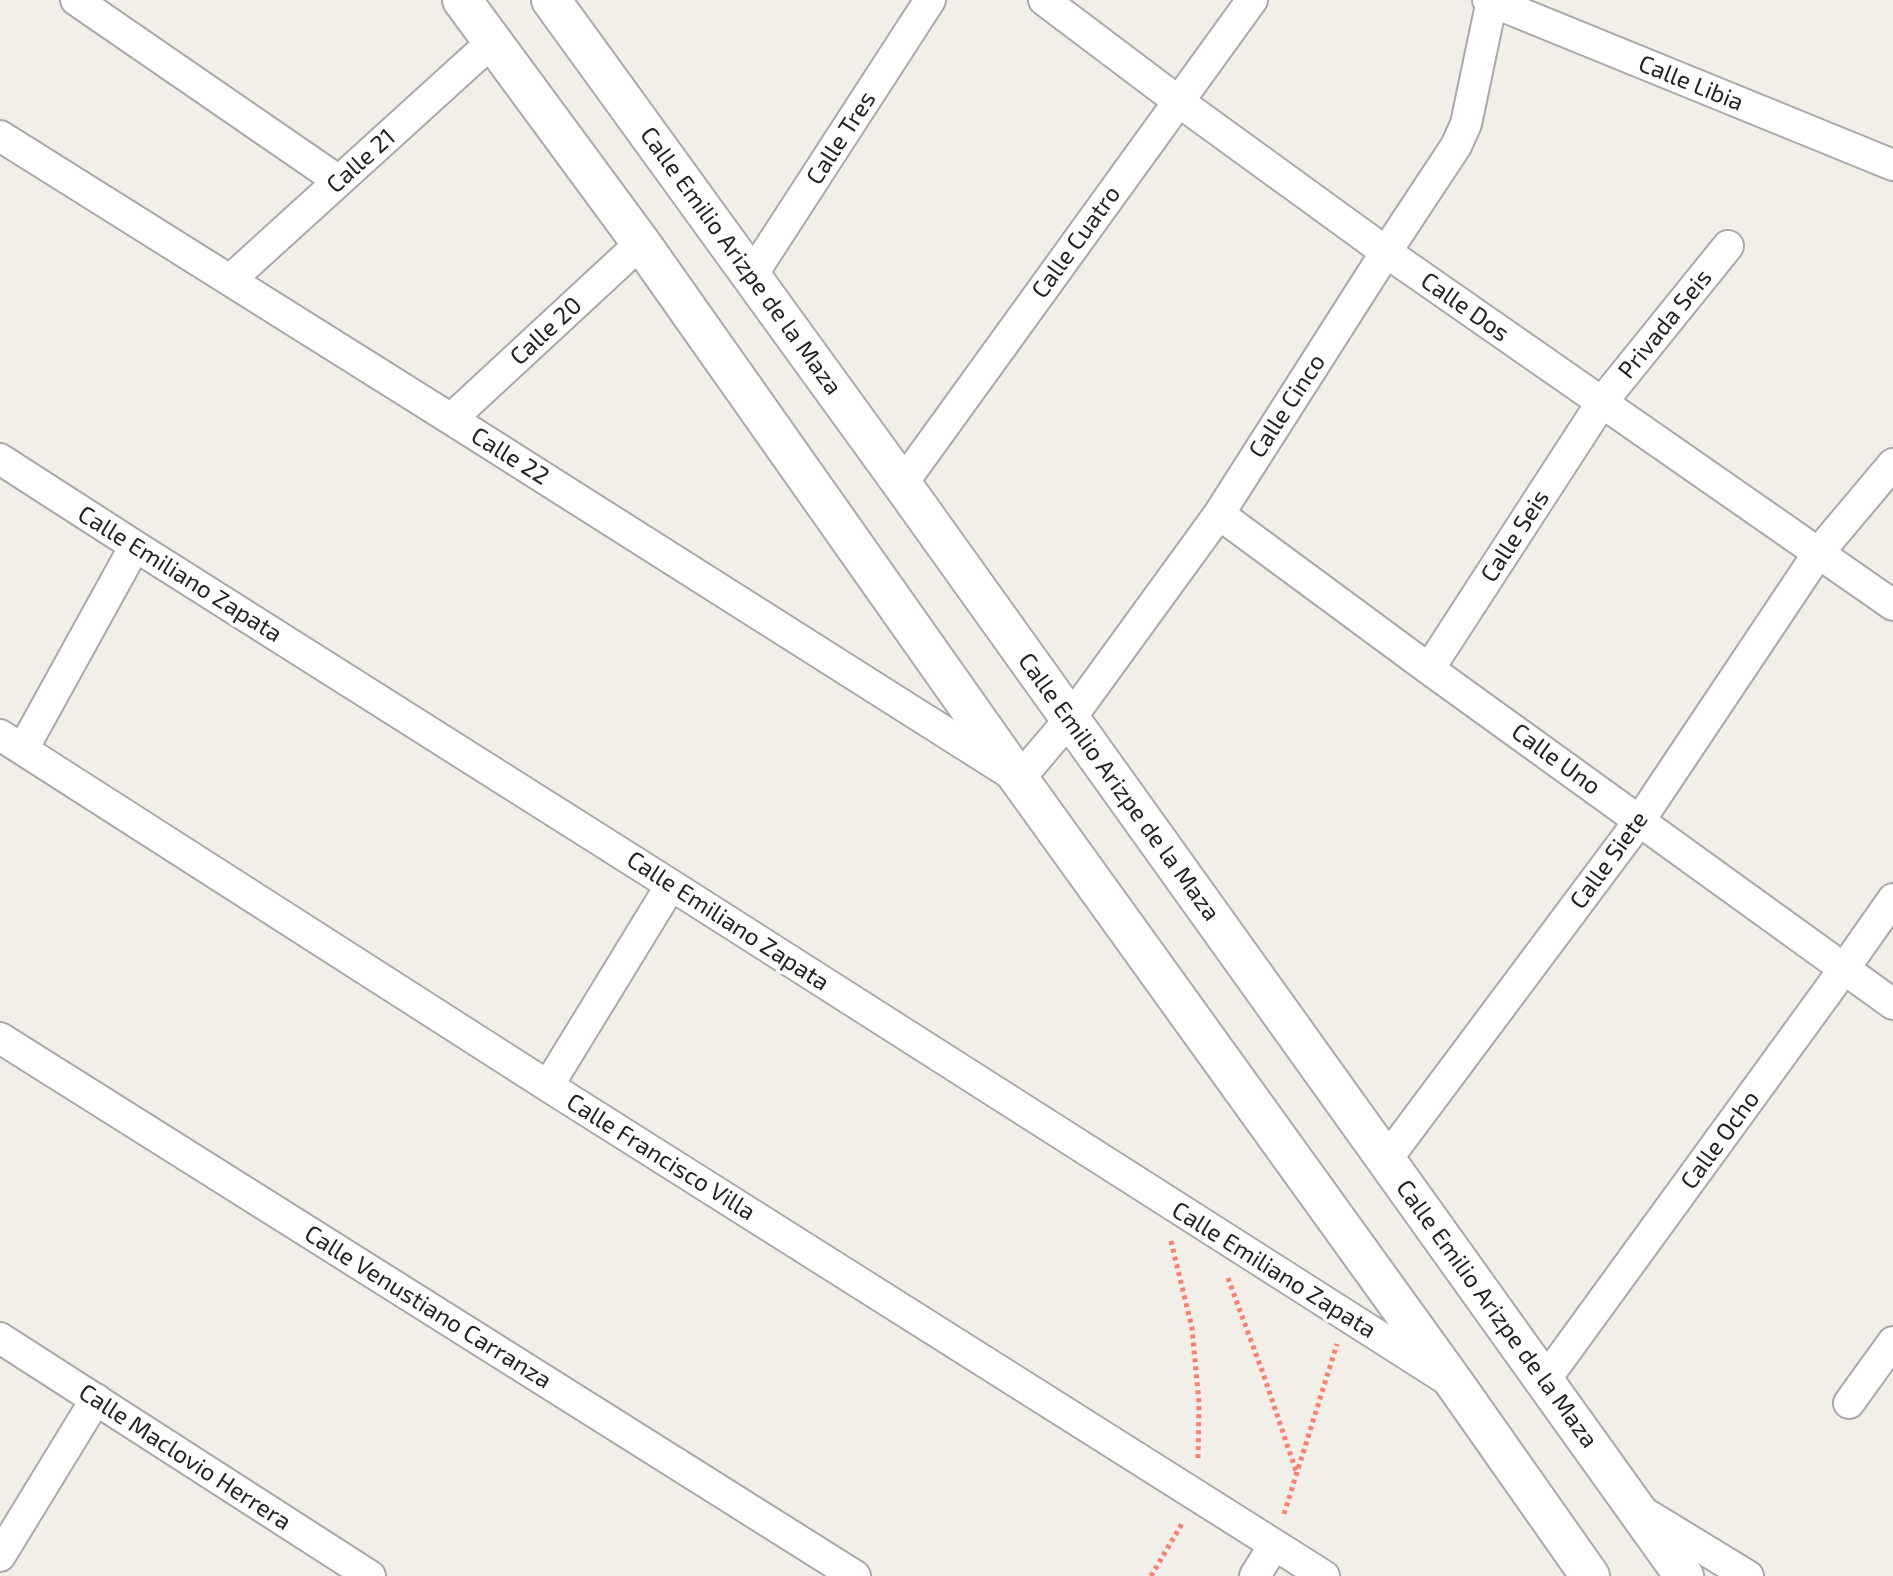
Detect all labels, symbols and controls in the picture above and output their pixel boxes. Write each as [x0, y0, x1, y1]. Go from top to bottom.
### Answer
street label: Calle Libia [1634, 49, 1748, 117]
street label: Calle Tres [800, 86, 882, 190]
street label: Calle Emilio Arizpe de la Maza [634, 121, 848, 401]
street label: Calle 21 [321, 123, 401, 199]
street label: Calle Cuatro [1026, 180, 1126, 304]
street label: Privada Seis [1612, 264, 1718, 384]
street label: Calle Dos [1415, 266, 1515, 348]
street label: Calle 20 [504, 291, 588, 371]
street label: Calle Cinco [1243, 349, 1331, 463]
street label: Calle 22 [466, 421, 554, 491]
street label: Calle Seis [1475, 485, 1555, 587]
street label: Calle Emiliano Zapata [73, 499, 287, 649]
street label: Calle Emilio Arizpe de la Maza [1012, 647, 1226, 927]
street label: Calle Uno [1506, 717, 1606, 801]
street label: Calle Siete [1564, 806, 1654, 914]
street label: Calle Emiliano Zapata [622, 845, 834, 997]
street label: Calle Ocho [1675, 1085, 1765, 1195]
street label: Calle Francisco Villa [561, 1087, 761, 1227]
street label: Calle Emilio Arizpe de la Maza [1390, 1174, 1604, 1454]
street label: Calle Emiliano Zapata [1167, 1195, 1381, 1345]
street label: Calle Venustiano Carranza [299, 1219, 557, 1395]
street label: Calle Maclovio Herrera [74, 1378, 296, 1536]

